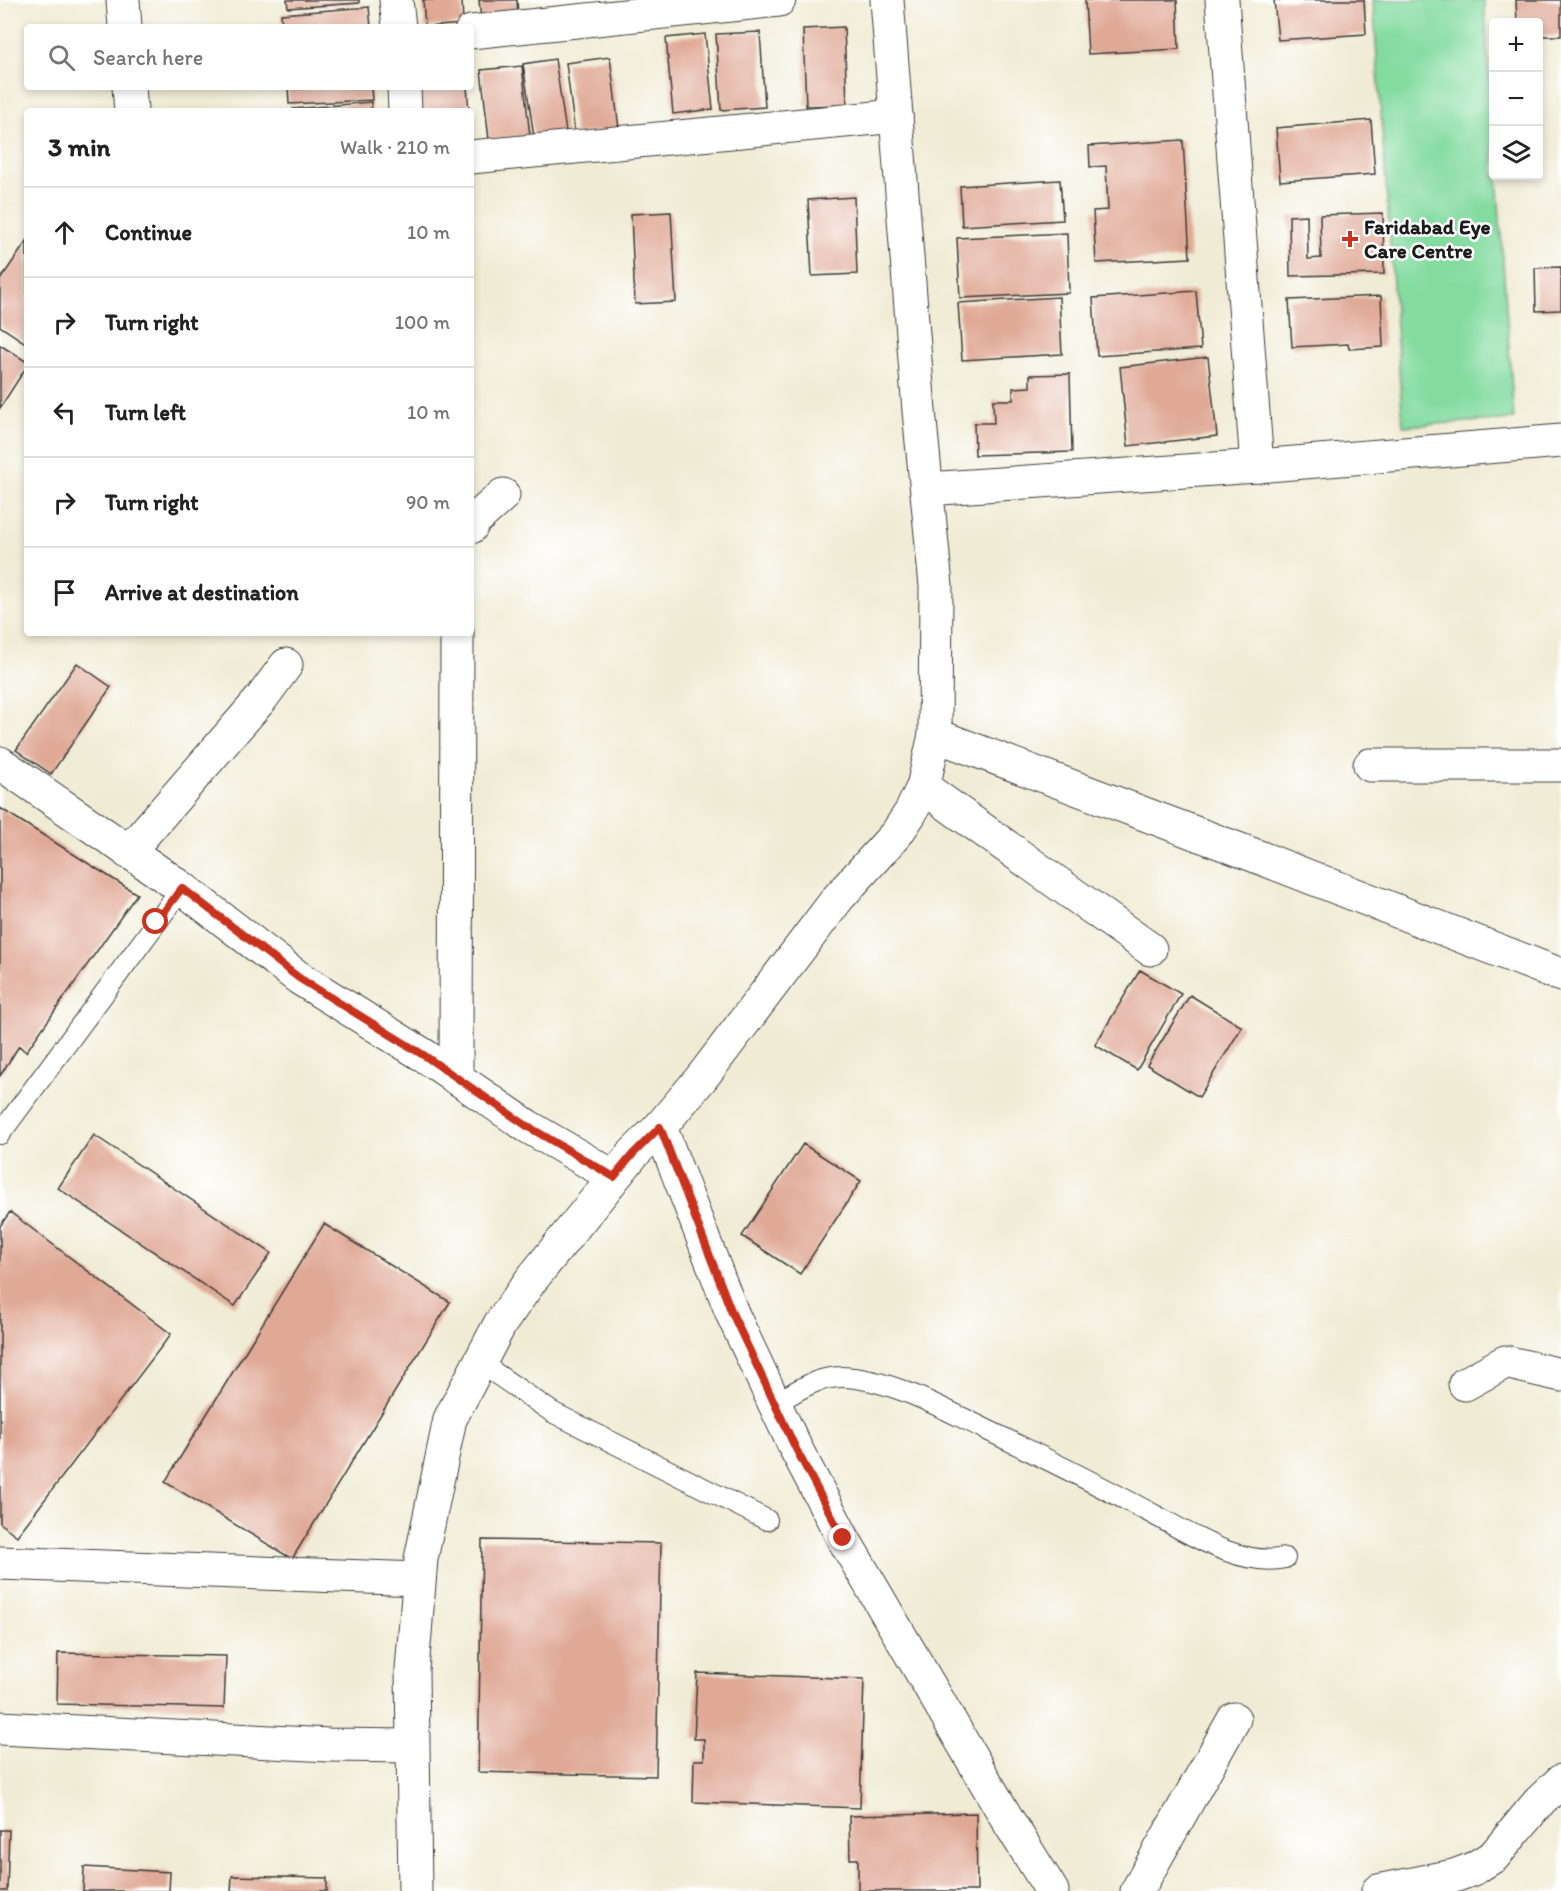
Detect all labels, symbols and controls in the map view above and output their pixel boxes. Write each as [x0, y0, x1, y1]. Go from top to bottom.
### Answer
map controls [1489, 18, 1543, 180]
button: + [1489, 18, 1543, 72]
search box [24, 24, 474, 90]
icon: search [45, 41, 78, 74]
text: Search here [93, 44, 203, 71]
button: − [1489, 72, 1543, 126]
button: layers [1489, 126, 1543, 180]
text: 3 min [48, 131, 110, 163]
text: Walk · 210 m [340, 135, 450, 159]
place label: Faridabad Eye Care Centre [1364, 214, 1491, 263]
icon: ahead [48, 216, 81, 249]
text: Continue [105, 219, 192, 246]
text: 10 m [407, 220, 450, 244]
marker: Faridabad Eye Care Centre [1341, 230, 1359, 248]
icon: right [48, 306, 81, 339]
text: Turn right [105, 309, 199, 336]
text: 100 m [395, 310, 450, 334]
icon: left [48, 396, 81, 429]
text: Turn left [105, 399, 186, 426]
text: 10 m [407, 400, 450, 424]
icon: right [48, 486, 81, 519]
text: Turn right [105, 489, 199, 516]
text: 90 m [406, 490, 450, 514]
icon: arrive [48, 576, 81, 609]
text: Arrive at destination [105, 579, 299, 606]
route start [142, 908, 168, 934]
route end [829, 1524, 855, 1550]

